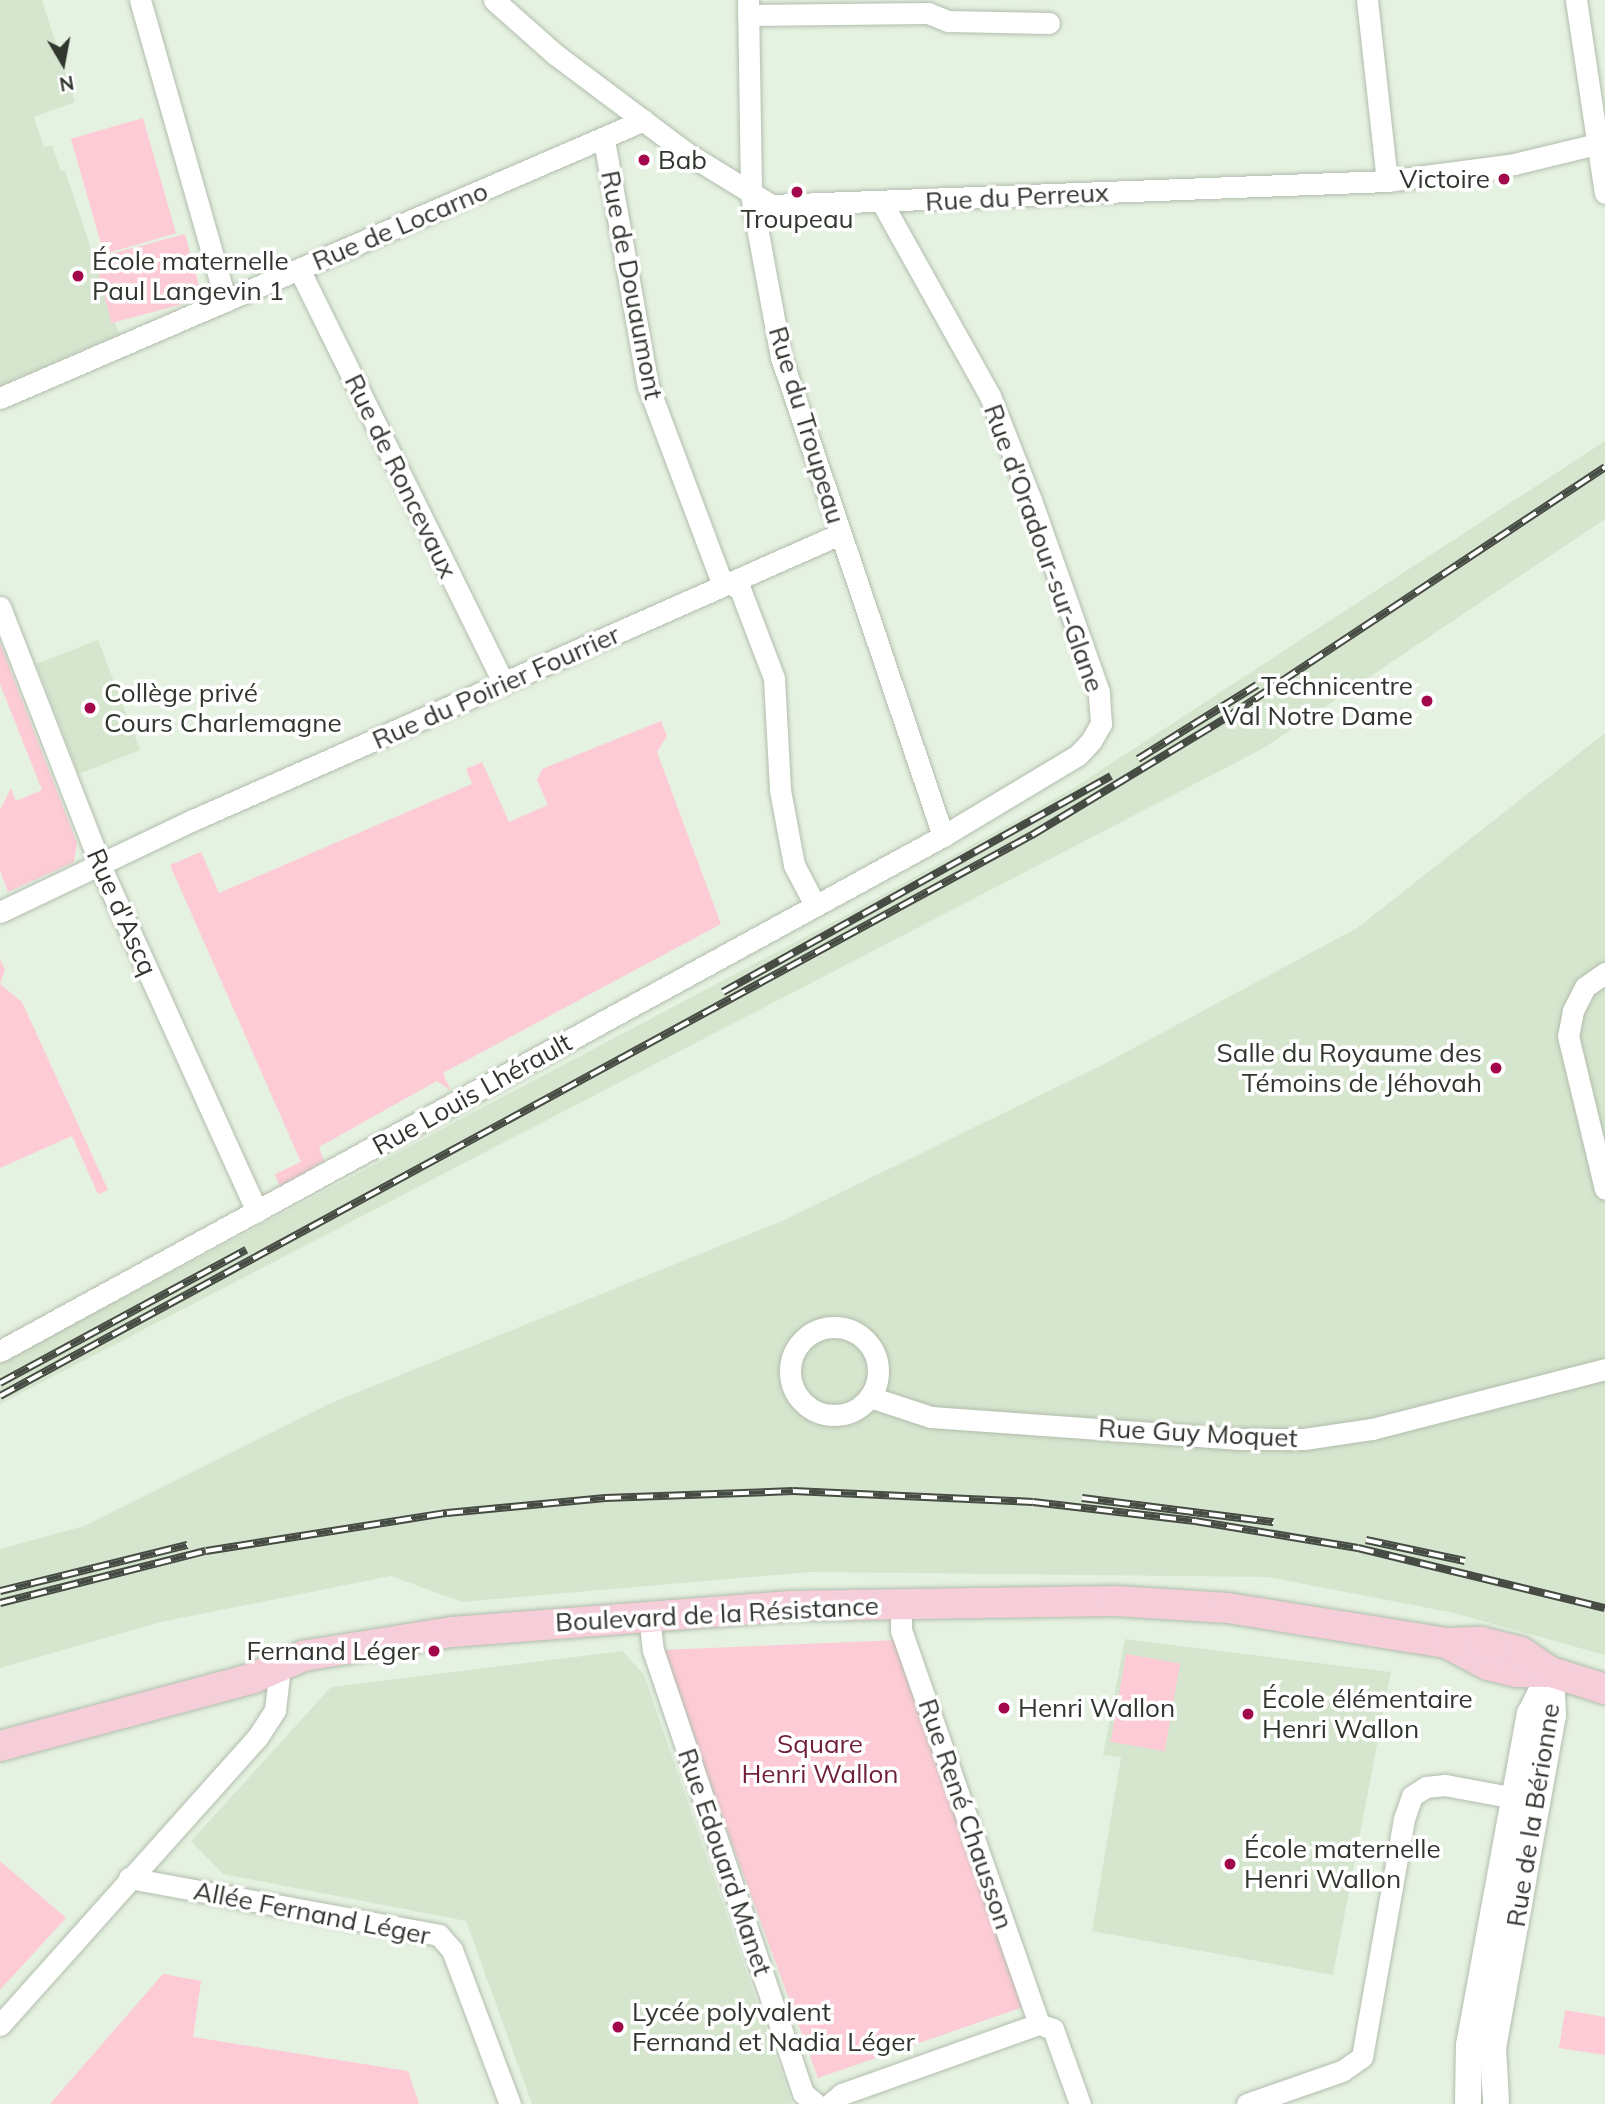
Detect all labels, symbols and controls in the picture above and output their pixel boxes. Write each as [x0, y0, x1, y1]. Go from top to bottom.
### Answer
north arrow [28, 28, 98, 98]
text: N [57, 71, 76, 97]
place label: Bab [658, 144, 707, 176]
marker: Bab [636, 152, 652, 168]
place label: Victoire [1399, 163, 1490, 195]
street label: Rue de Douaumont [595, 168, 669, 402]
marker: Victoire [1496, 171, 1512, 187]
street label: Rue de Locarno [308, 175, 492, 277]
street label: Rue du Perreux [925, 177, 1109, 217]
marker: Troupeau [789, 184, 805, 200]
place label: Troupeau [740, 203, 854, 235]
place label: École maternelle Paul Langevin 1 [92, 245, 289, 306]
marker: École maternelle Paul Langevin 1 [70, 268, 86, 284]
street label: Rue du Troupeau [762, 323, 852, 527]
street label: Rue de Roncevaux [338, 369, 464, 583]
street label: Rue d'Oradour-sur-Glane [977, 400, 1111, 696]
street label: Rue du Poirier Fourrier [368, 618, 624, 756]
place label: Technicentre Val Notre Dame [1222, 670, 1413, 732]
place label: Collège privé Cours Charlemagne [104, 677, 342, 738]
marker: Technicentre Val Notre Dame [1419, 693, 1435, 709]
marker: Collège privé Cours Charlemagne [82, 700, 98, 716]
street label: Rue d'Ascq [80, 844, 164, 980]
street label: Rue Louis Lhérault [367, 1026, 577, 1162]
place label: Salle du Royaume des Témoins de Jéhovah [1217, 1037, 1482, 1098]
marker: Salle du Royaume des Témoins de Jéhovah [1488, 1060, 1504, 1076]
street label: Rue Guy Moquet [1098, 1412, 1298, 1454]
street label: Boulevard de la Résistance [554, 1590, 880, 1638]
place label: Fernand Léger [246, 1635, 420, 1667]
marker: Fernand Léger [426, 1643, 442, 1659]
place label: École élémentaire Henri Wallon [1262, 1683, 1473, 1744]
place label: Henri Wallon [1018, 1692, 1175, 1724]
street label: Rue René Chausson [912, 1695, 1020, 1933]
marker: Henri Wallon [996, 1700, 1012, 1716]
street label: Rue de la Bérionne [1500, 1701, 1566, 1929]
marker: École élémentaire Henri Wallon [1240, 1706, 1256, 1722]
park label: Square Henri Wallon [741, 1728, 899, 1790]
street label: Rue Edouard Manet [671, 1744, 779, 1980]
place label: École maternelle Henri Wallon [1244, 1833, 1441, 1895]
marker: École maternelle Henri Wallon [1222, 1856, 1238, 1872]
street label: Allée Fernand Léger [191, 1875, 433, 1951]
place label: Lycée polyvalent Fernand et Nadia Léger [632, 1996, 915, 2058]
marker: Lycée polyvalent Fernand et Nadia Léger [610, 2019, 626, 2035]

